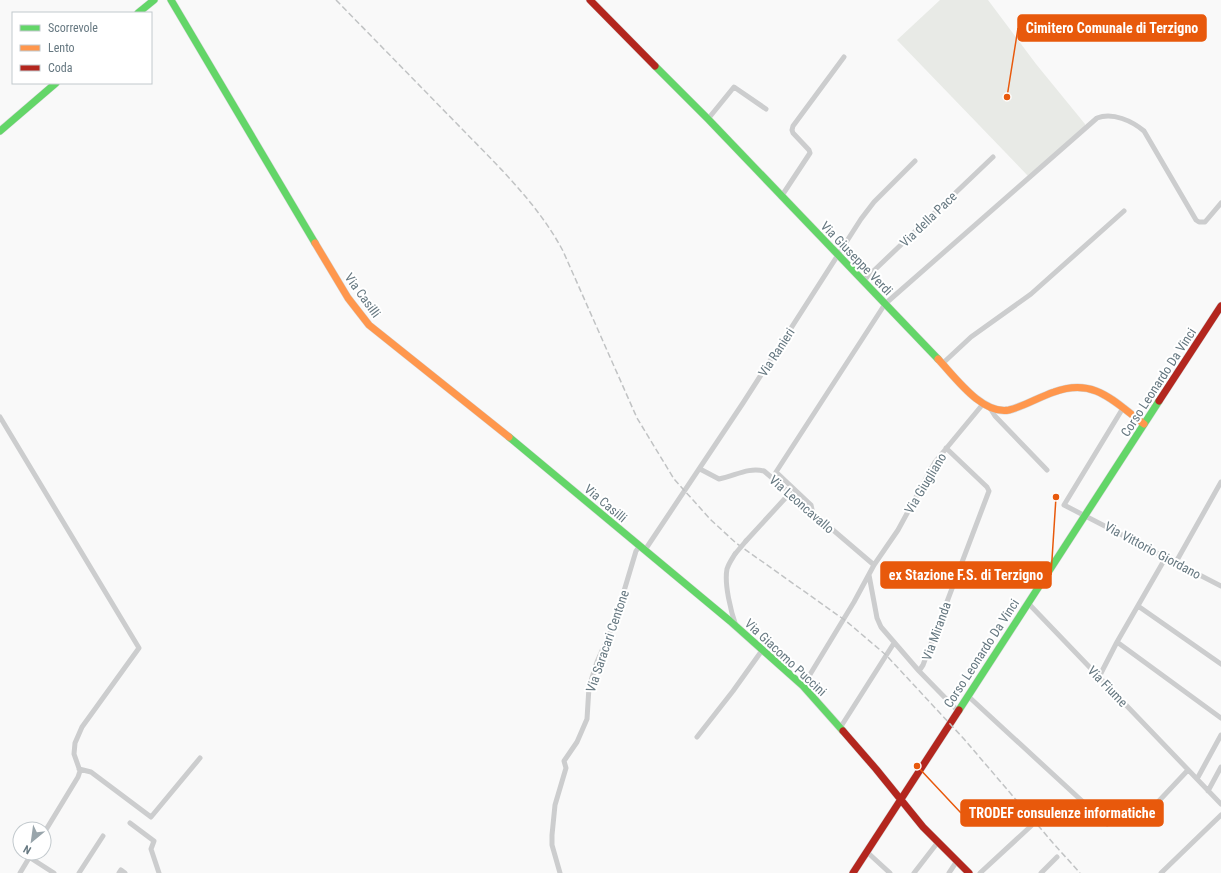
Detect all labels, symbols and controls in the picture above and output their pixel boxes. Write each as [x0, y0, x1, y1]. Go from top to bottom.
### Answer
legend [12, 12, 152, 84]
callout: Cimitero Comunale di Terzigno [1018, 15, 1206, 41]
text: Cimitero Comunale di Terzigno [1026, 20, 1198, 36]
text: Scorrevole [48, 21, 98, 35]
text: Lento [48, 41, 75, 55]
text: Coda [48, 61, 73, 75]
street label: Via della Pace [897, 189, 960, 250]
street label: Via Giuseppe Verdi [818, 218, 896, 298]
street label: Via Casilli [342, 270, 384, 320]
street label: Via Ranieri [755, 325, 798, 379]
street label: Corso Leonardo Da Vinci [1118, 325, 1199, 439]
street label: Via Giugliano [902, 450, 949, 516]
street label: Via Leoncavallo [766, 472, 837, 537]
street label: Via Casilli [581, 481, 630, 526]
street label: Via Vittorio Giordano [1102, 519, 1203, 582]
callout: ex Stazione F.S. di Terzigno [881, 562, 1051, 588]
text: ex Stazione F.S. di Terzigno [889, 567, 1043, 583]
street label: Via Saracari Centone [583, 588, 632, 694]
street label: Corso Leonardo Da Vinci [941, 596, 1022, 710]
street label: Via Miranda [919, 600, 954, 662]
street label: Via Giacomo Puccini [742, 616, 830, 699]
street label: Via Fiume [1085, 663, 1131, 710]
callout: TRODEF consulenze informatiche [961, 800, 1163, 826]
text: TRODEF consulenze informatiche [969, 805, 1156, 821]
north arrow [12, 821, 52, 861]
text: N [21, 842, 33, 857]

